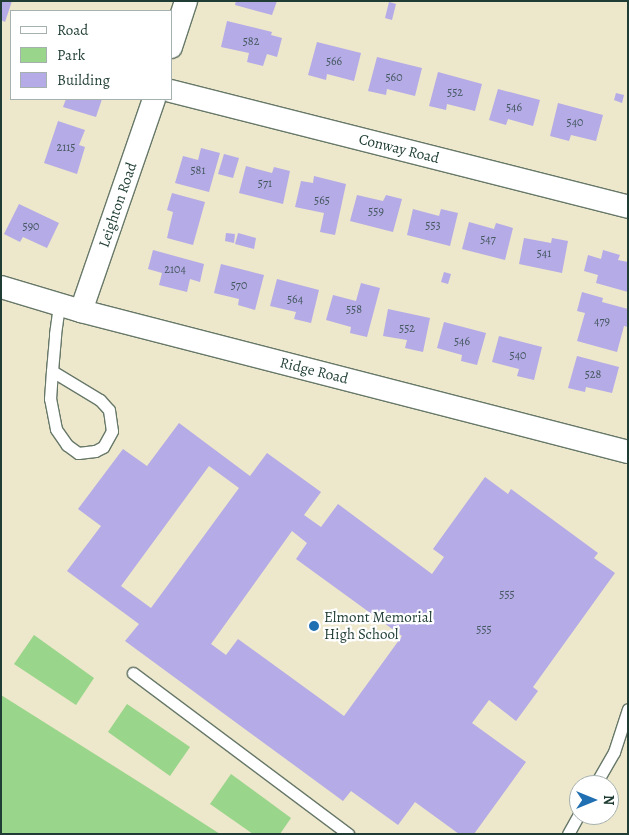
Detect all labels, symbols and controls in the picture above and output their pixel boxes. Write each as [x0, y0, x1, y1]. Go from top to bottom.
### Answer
legend [10, 10, 172, 100]
text: Road [57, 20, 88, 40]
house number: 582 [243, 35, 259, 49]
text: Park [57, 45, 85, 65]
house number: 566 [326, 55, 342, 69]
text: Building [57, 70, 110, 90]
house number: 560 [385, 71, 403, 85]
house number: 552 [447, 86, 463, 100]
house number: 546 [506, 101, 522, 115]
house number: 540 [567, 116, 583, 130]
street label: Conway Road [357, 130, 441, 168]
house number: 2115 [56, 141, 76, 155]
street label: Leighton Road [95, 160, 141, 250]
house number: 581 [190, 164, 206, 178]
house number: 571 [258, 177, 272, 191]
house number: 565 [314, 194, 330, 208]
house number: 559 [368, 205, 384, 219]
house number: 553 [425, 219, 441, 233]
house number: 590 [22, 220, 40, 234]
house number: 547 [480, 233, 496, 247]
house number: 541 [537, 247, 551, 261]
house number: 2104 [164, 263, 186, 277]
house number: 570 [231, 279, 247, 293]
house number: 564 [287, 293, 303, 307]
house number: 558 [346, 303, 362, 317]
house number: 479 [594, 315, 610, 329]
house number: 552 [399, 322, 415, 336]
house number: 546 [454, 335, 470, 349]
house number: 540 [510, 349, 526, 363]
street label: Ridge Road [278, 354, 350, 388]
house number: 528 [585, 368, 601, 382]
house number: 555 [499, 588, 515, 602]
place label: Elmont Memorial High School [324, 608, 432, 643]
marker: Elmont Memorial High School [308, 620, 320, 632]
house number: 555 [476, 623, 492, 637]
north arrow [569, 775, 619, 825]
text: N [599, 795, 618, 805]

